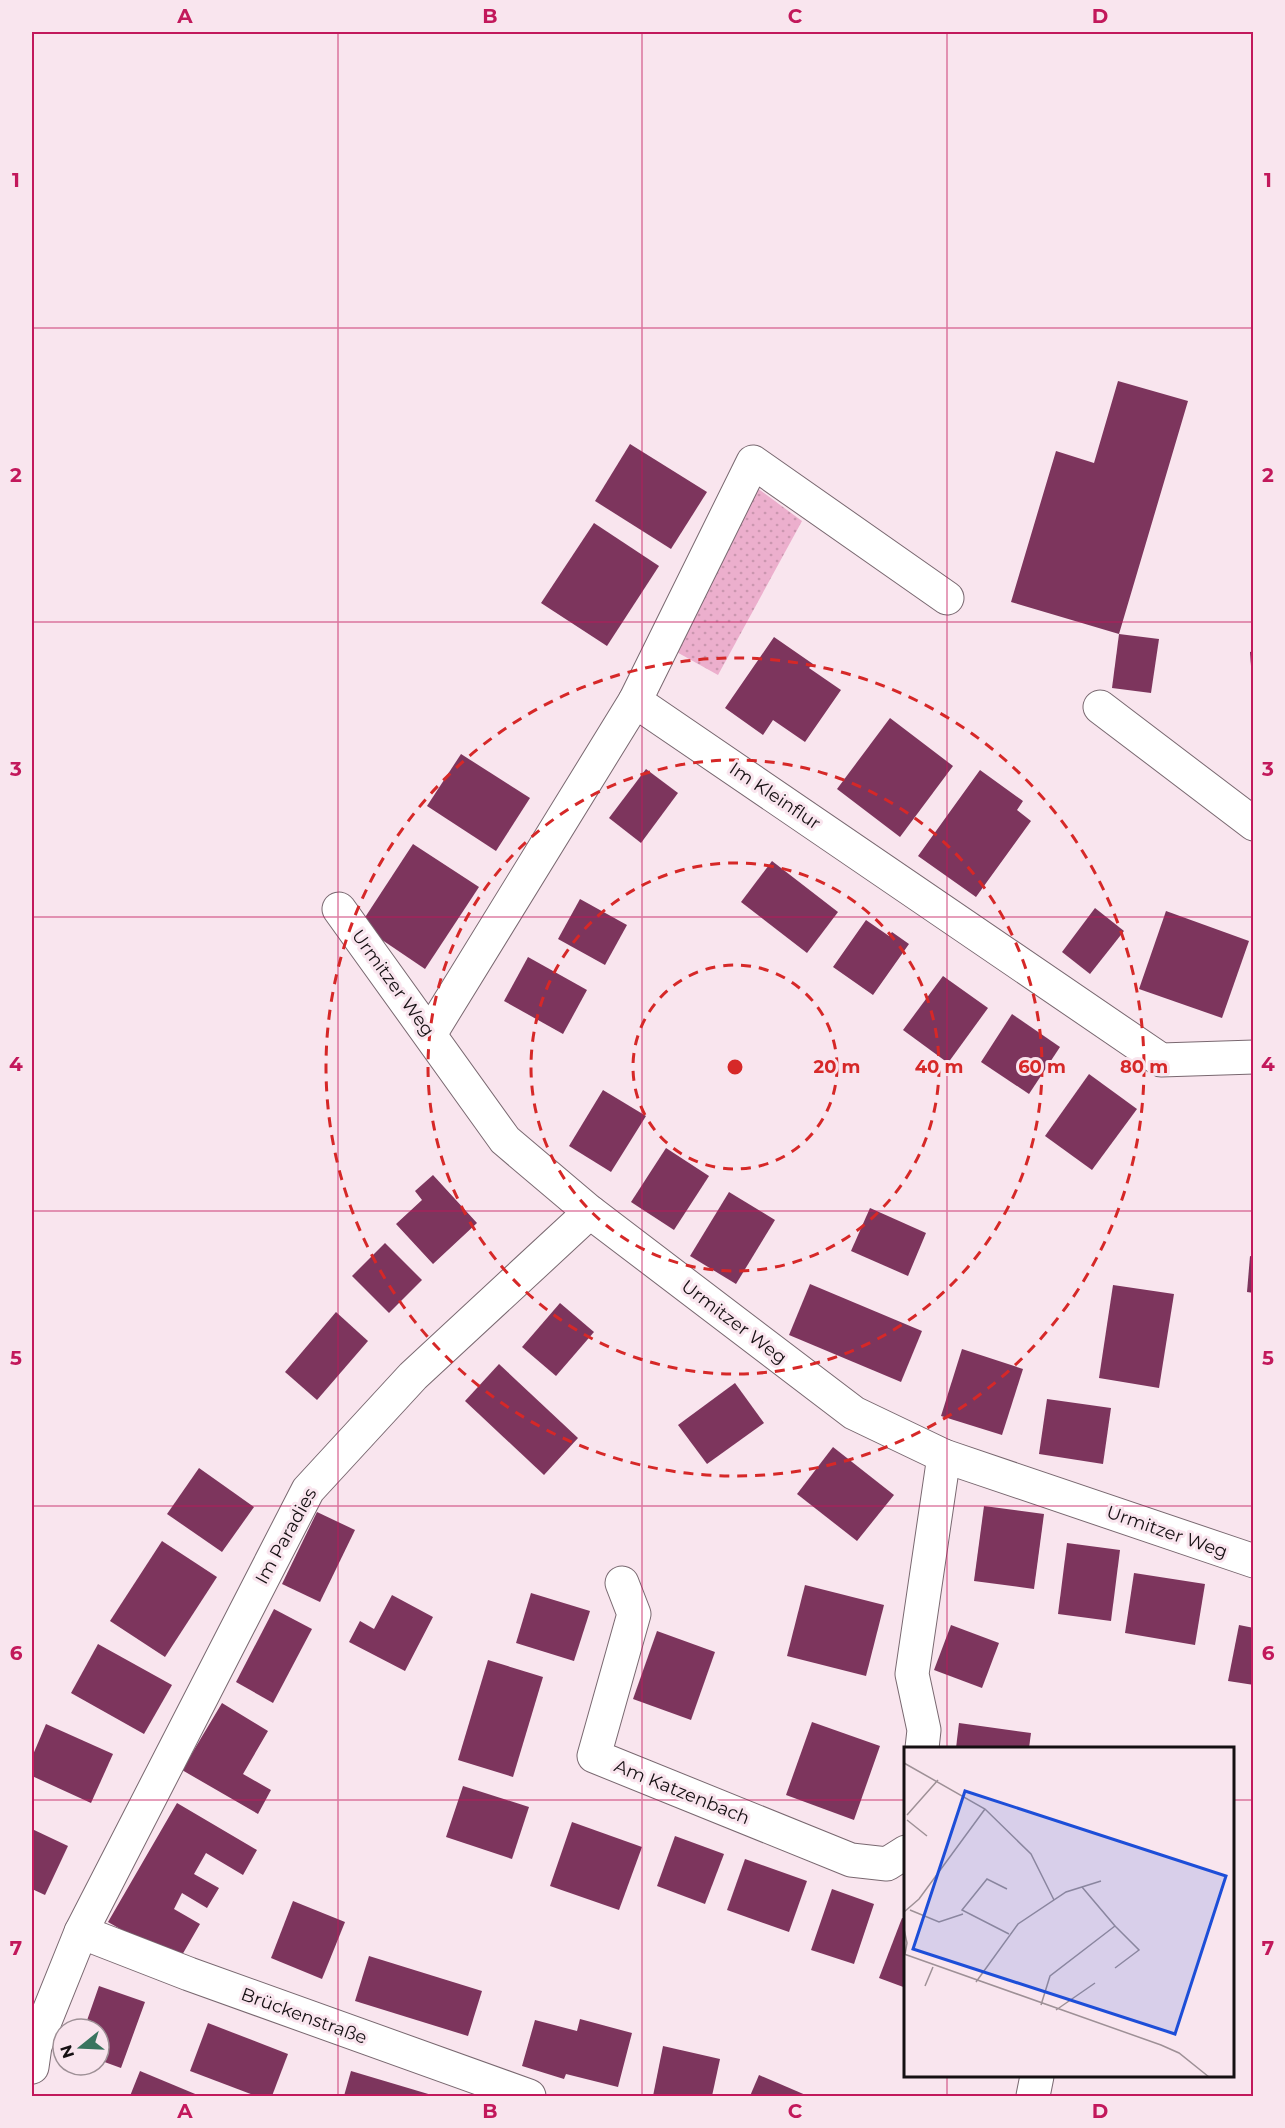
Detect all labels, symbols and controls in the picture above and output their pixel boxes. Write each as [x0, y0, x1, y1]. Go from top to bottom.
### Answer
text: A [176, 4, 193, 28]
text: B [482, 4, 498, 28]
text: C [788, 4, 803, 28]
text: D [1092, 4, 1108, 28]
text: 1 [12, 168, 20, 192]
text: 1 [1264, 168, 1272, 192]
text: 2 [10, 463, 22, 487]
text: 2 [1262, 463, 1274, 487]
text: 3 [9, 757, 22, 781]
text: 3 [1261, 757, 1274, 781]
street label: Im Kleinflur [725, 758, 825, 834]
street label: Urmitzer Weg [347, 925, 439, 1041]
text: 4 [9, 1052, 23, 1076]
text: 4 [1261, 1052, 1275, 1076]
text: 20 m [814, 1056, 860, 1078]
text: 40 m [915, 1056, 963, 1078]
text: 60 m [1018, 1056, 1066, 1078]
text: 80 m [1120, 1056, 1168, 1078]
centre of rings [725, 1057, 745, 1077]
street label: Urmitzer Weg [677, 1275, 791, 1369]
text: 5 [10, 1346, 22, 1370]
text: 5 [1262, 1346, 1274, 1370]
street label: Im Paradies [251, 1484, 321, 1588]
street label: Urmitzer Weg [1104, 1501, 1230, 1563]
text: 6 [10, 1641, 23, 1665]
text: 6 [1262, 1641, 1275, 1665]
inset map [904, 1747, 1234, 2077]
street label: Am Katzenbach [611, 1755, 753, 1829]
text: 7 [10, 1936, 22, 1960]
text: 7 [1262, 1936, 1274, 1960]
street label: Brückenstraße [238, 1983, 370, 2049]
north arrow [51, 2017, 111, 2077]
text: N [56, 2042, 78, 2061]
text: A [176, 2099, 193, 2123]
text: B [482, 2099, 498, 2123]
text: C [788, 2099, 803, 2123]
text: D [1092, 2099, 1108, 2123]

